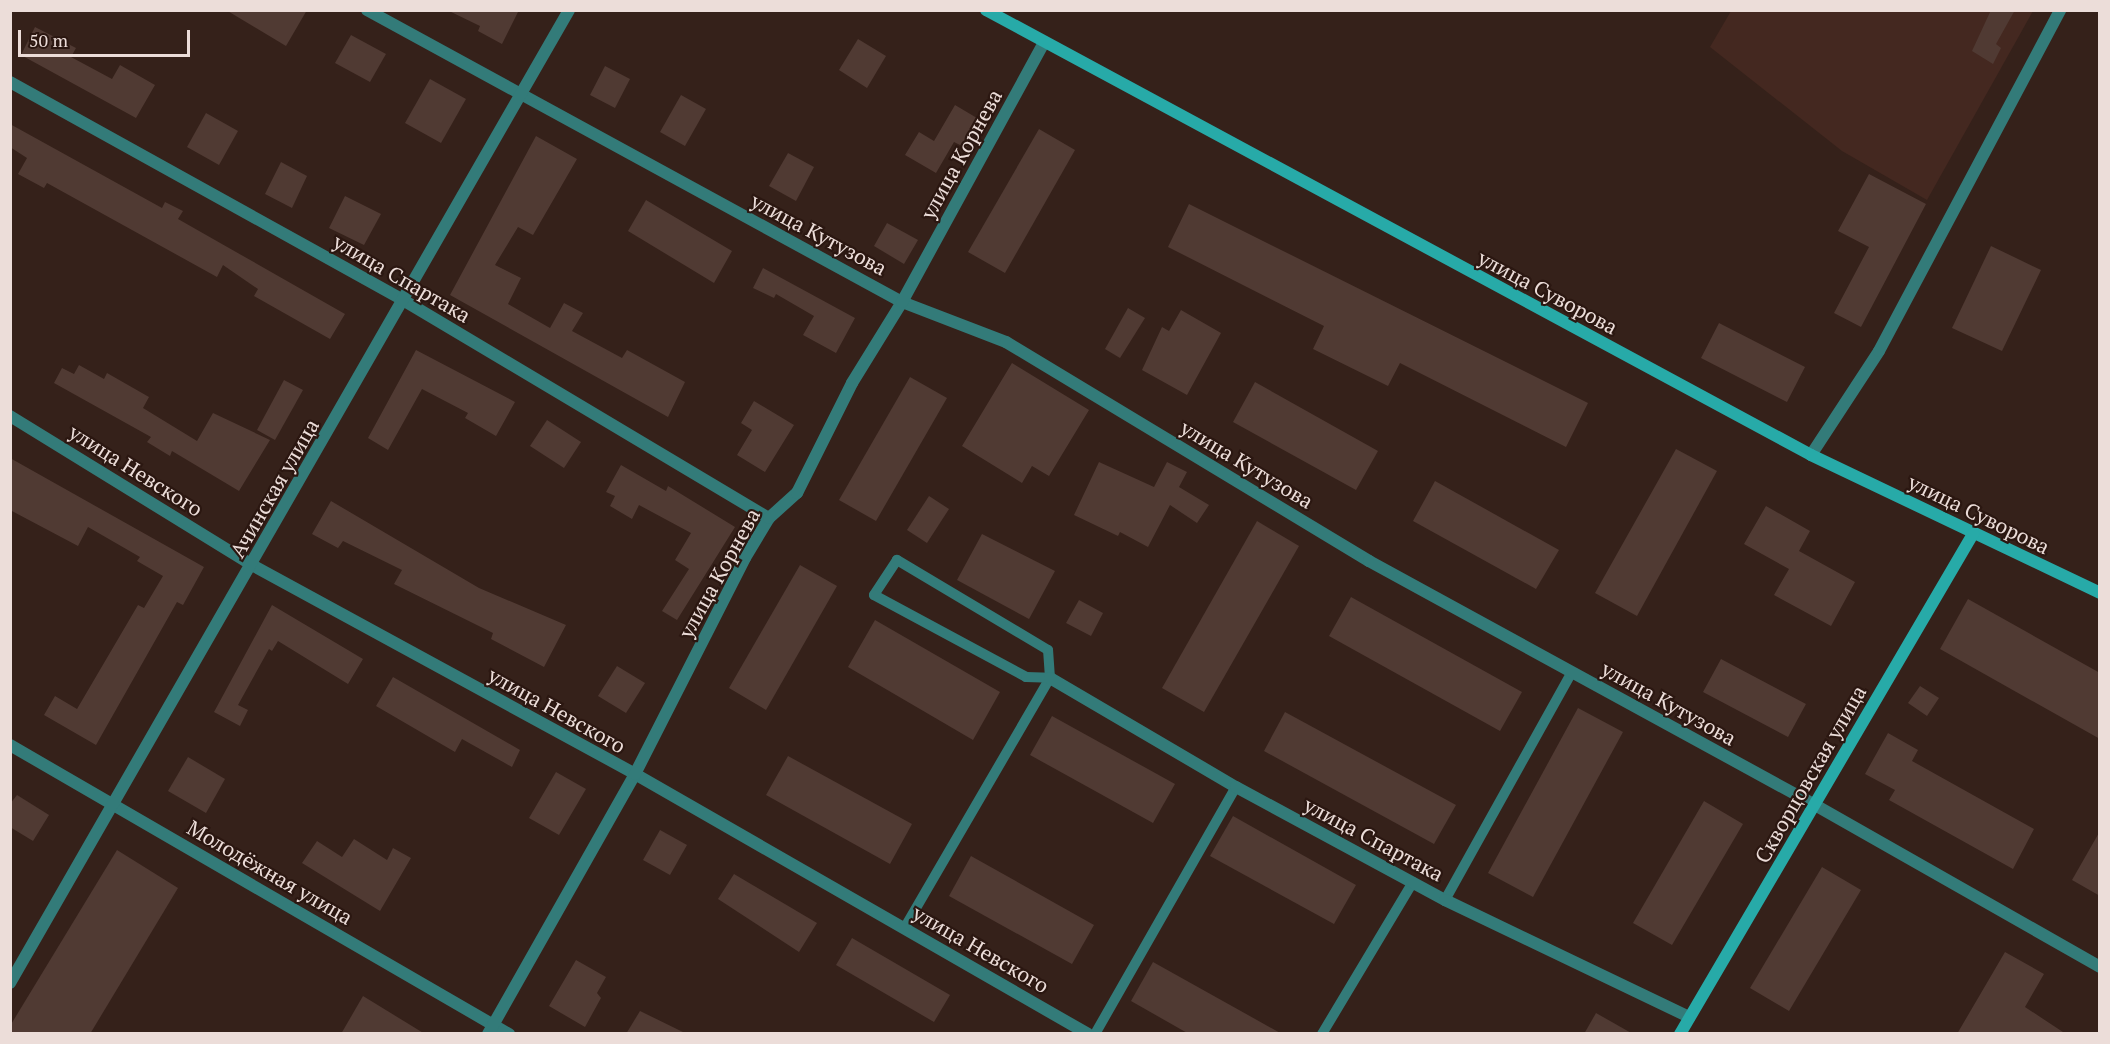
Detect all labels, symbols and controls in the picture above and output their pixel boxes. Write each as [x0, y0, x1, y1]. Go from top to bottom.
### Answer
scale bar [21, 18, 194, 56]
text: 50 m [29, 28, 68, 52]
street label: улица Корнева [915, 85, 1007, 223]
street label: улица Кутузова [747, 188, 891, 280]
street label: улица Спартака [329, 228, 475, 328]
street label: улица Суворова [1474, 245, 1622, 339]
street label: Ачинская улица [224, 414, 324, 562]
street label: улица Кутузова [1176, 415, 1318, 513]
street label: улица Невского [64, 419, 208, 521]
street label: улица Суворова [1904, 469, 2054, 559]
street label: улица Корнева [673, 504, 765, 642]
street label: улица Кутузова [1597, 656, 1741, 750]
street label: улица Невского [484, 662, 630, 758]
street label: Скворцовская улица [1749, 681, 1871, 867]
street label: улица Спартака [1300, 792, 1448, 886]
street label: Молодёжная улица [183, 814, 357, 930]
street label: улица Невского [908, 900, 1054, 998]

